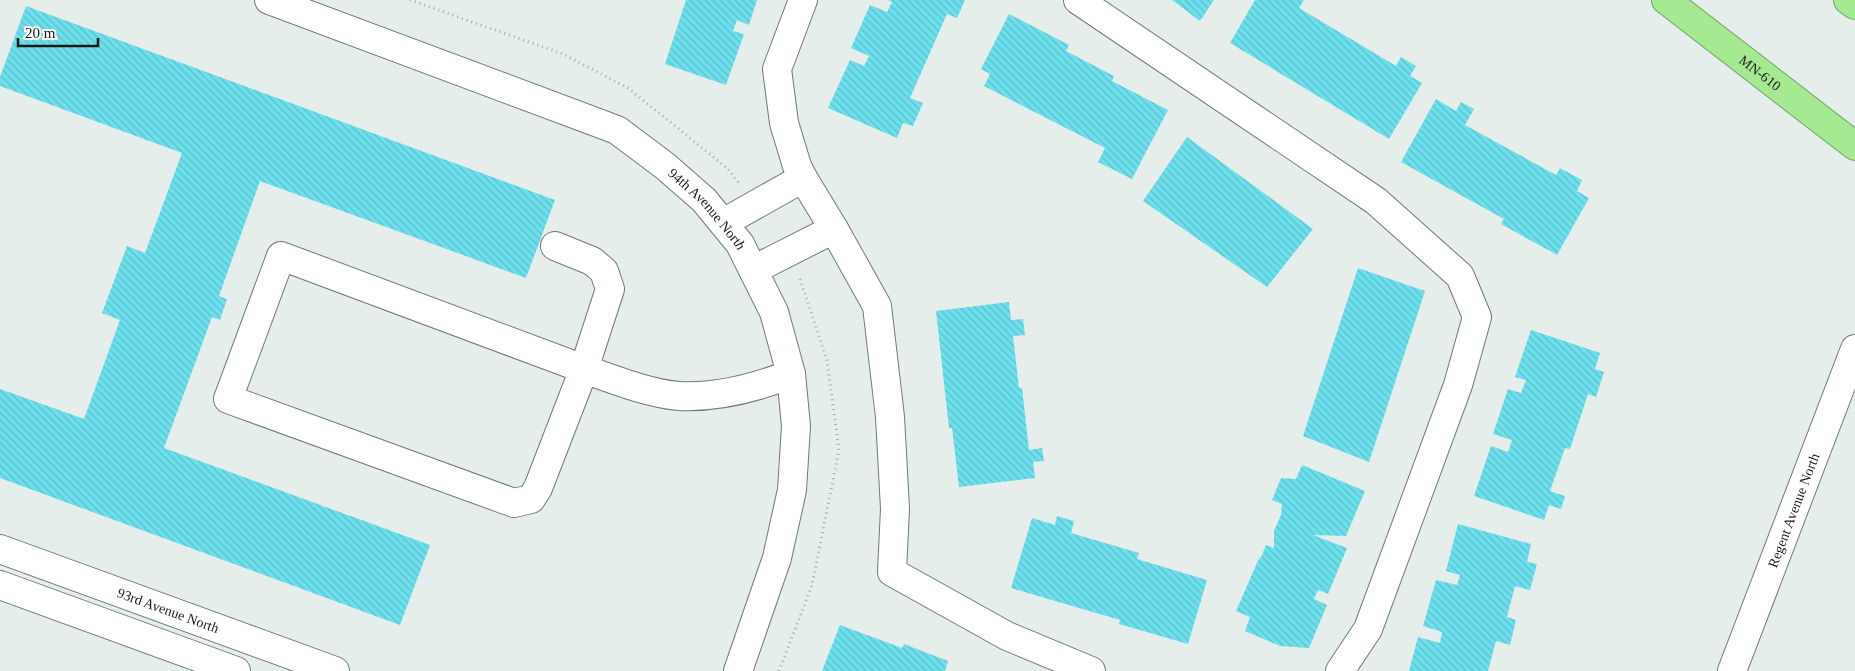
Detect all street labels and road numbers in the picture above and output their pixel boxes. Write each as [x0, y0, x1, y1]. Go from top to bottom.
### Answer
street label: MN-610 [1736, 52, 1784, 93]
street label: 94th Avenue North [666, 165, 749, 252]
street label: Regent Avenue North [1765, 451, 1822, 570]
street label: 93rd Avenue North [115, 585, 221, 636]

